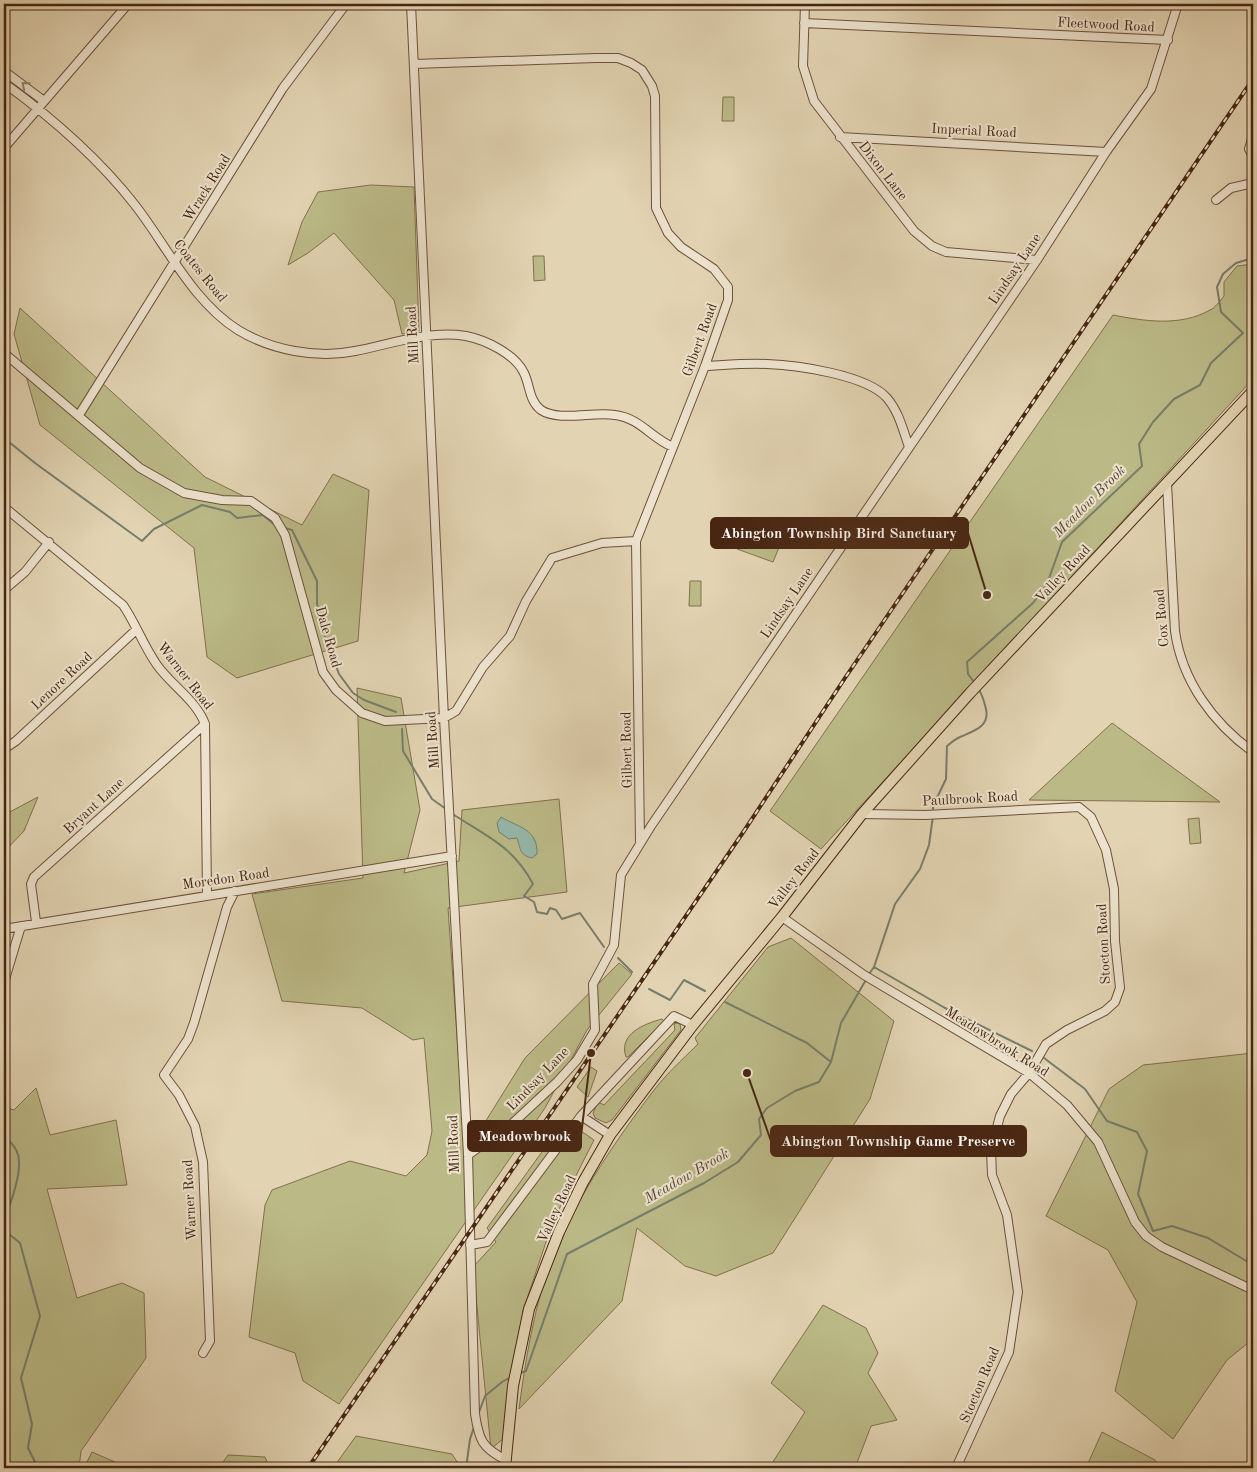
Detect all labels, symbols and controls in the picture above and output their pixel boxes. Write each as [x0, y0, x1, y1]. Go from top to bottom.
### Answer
street label: Fleetwood Road [1057, 15, 1155, 35]
one-way arrow [22, 82, 31, 90]
street label: Imperial Road [931, 122, 1017, 140]
street label: Dixon Lane [856, 139, 910, 203]
street label: Wrack Road [181, 152, 233, 224]
street label: Lindsay Lane [986, 231, 1044, 307]
street label: Coates Road [171, 237, 229, 305]
street label: Gilbert Road [680, 301, 720, 379]
street label: Mill Road [404, 306, 422, 364]
water label: Meadow Brook [1050, 463, 1129, 542]
callout: Abington Township Bird Sanctuary [711, 518, 968, 548]
text: Abington Township Bird Sanctuary [721, 527, 957, 542]
street label: Valley Road [1033, 542, 1093, 606]
street label: Lindsay Lane [758, 565, 816, 641]
street label: Cox Road [1152, 588, 1172, 648]
street label: Dale Road [313, 605, 343, 669]
street label: Warner Road [154, 640, 216, 712]
street label: Lenore Road [29, 649, 95, 713]
street label: Mill Road [424, 710, 442, 770]
street label: Gilbert Road [619, 711, 635, 789]
street label: Bryant Lane [61, 775, 127, 837]
street label: Paulbrook Road [922, 789, 1018, 809]
street label: Valley Road [766, 846, 822, 912]
street label: Moredon Road [182, 866, 270, 892]
street label: Stocton Road [1095, 903, 1113, 985]
street label: Meadowbrook Road [943, 1004, 1051, 1080]
street label: Lindsay Lane [504, 1044, 572, 1114]
street label: Mill Road [446, 1115, 462, 1173]
callout: Meadowbrook [468, 1121, 581, 1151]
callout: Abington Township Game Preserve [771, 1126, 1026, 1156]
text: Meadowbrook [478, 1130, 572, 1145]
text: Abington Township Game Preserve [781, 1135, 1015, 1150]
water label: Meadow Brook [641, 1147, 732, 1208]
street label: Warner Road [181, 1159, 199, 1241]
street label: Valley Road [535, 1173, 579, 1245]
street label: Stocton Road [958, 1345, 1002, 1425]

